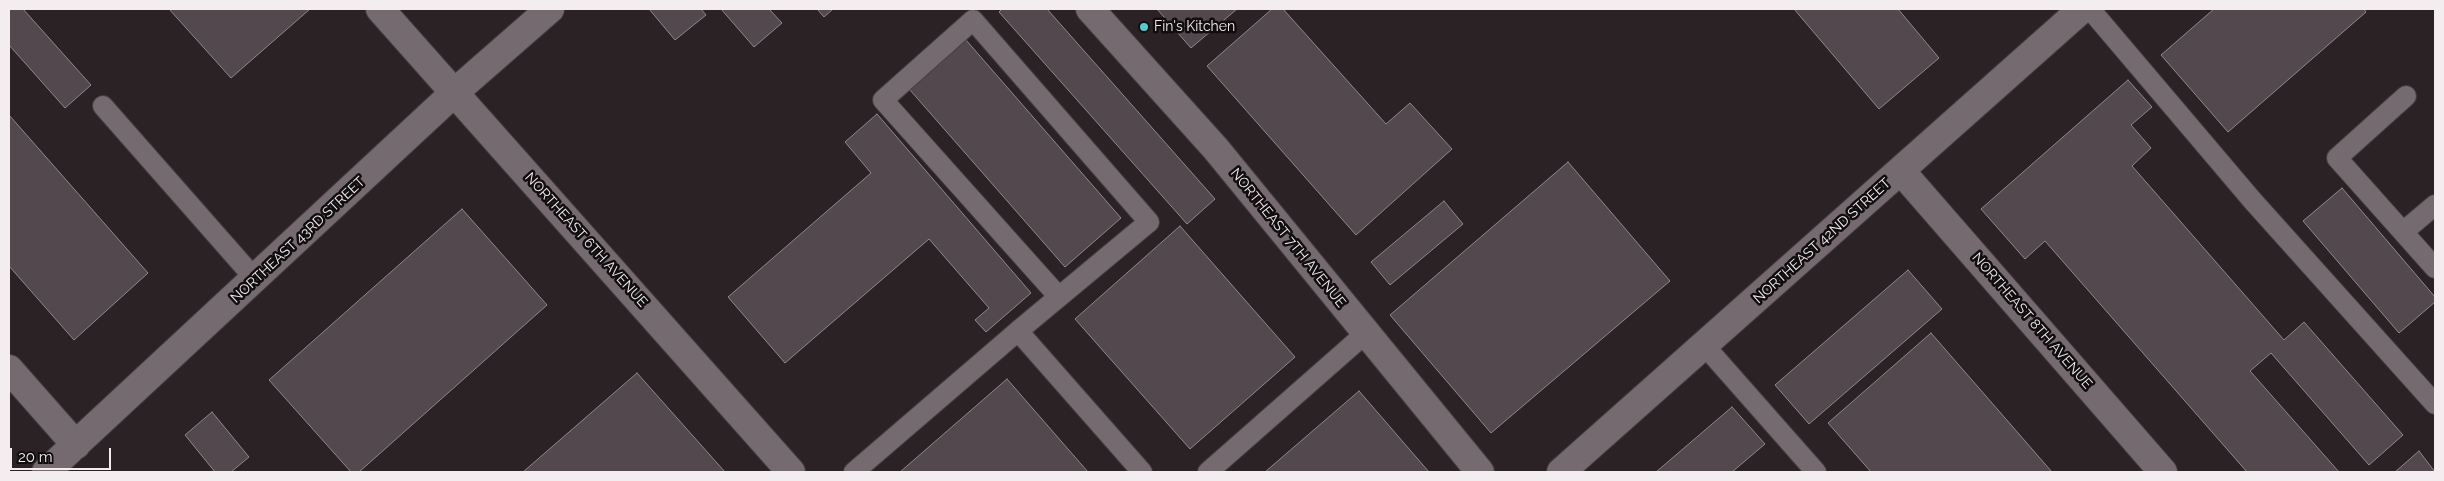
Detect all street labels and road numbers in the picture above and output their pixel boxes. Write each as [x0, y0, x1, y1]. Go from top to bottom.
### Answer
street label: NORTHEAST 7TH AVENUE [1227, 165, 1349, 311]
street label: NORTHEAST 6TH AVENUE [521, 169, 651, 311]
street label: NORTHEAST 43RD STREET [227, 173, 369, 307]
street label: NORTHEAST 42ND STREET [1750, 175, 1894, 307]
street label: NORTHEAST 8TH AVENUE [1968, 249, 2096, 393]

